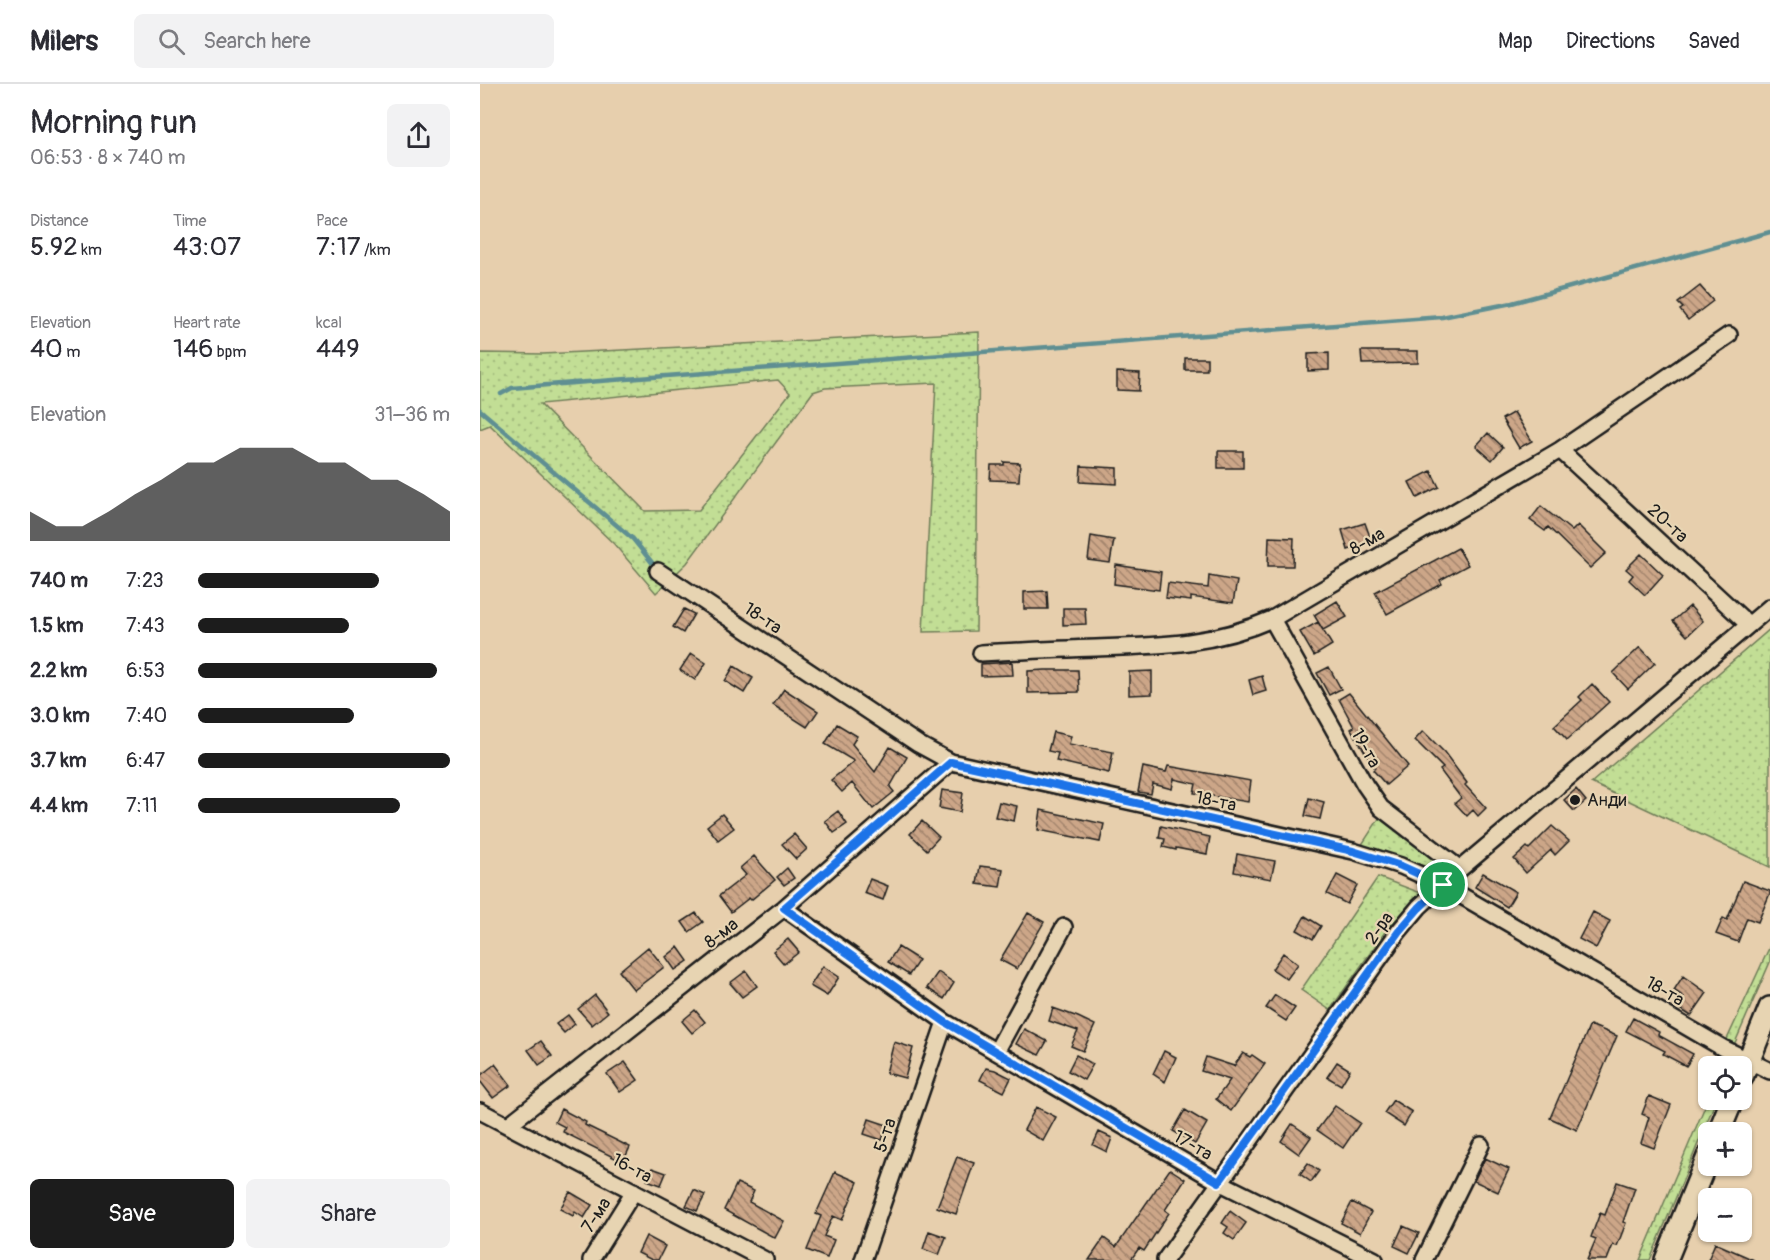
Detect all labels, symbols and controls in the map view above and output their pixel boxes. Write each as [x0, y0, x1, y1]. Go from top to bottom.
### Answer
search box [134, 14, 554, 68]
text: Milers [30, 24, 98, 59]
icon: search [155, 25, 188, 58]
text: Search here [203, 27, 311, 55]
text: Map [1498, 28, 1533, 55]
text: Directions [1566, 28, 1655, 55]
text: Saved [1688, 28, 1740, 55]
text: Morning run [30, 102, 197, 143]
button: share [387, 104, 450, 167]
text: 06:53 · 8 × 740 m [30, 145, 185, 170]
text: Distance [30, 211, 89, 231]
text: Time [173, 211, 206, 231]
text: Pace [316, 211, 348, 231]
text: 5.92 [30, 231, 78, 263]
text: 43:07 [173, 231, 241, 263]
text: 7:17 [316, 231, 361, 263]
text: km [78, 240, 102, 260]
text: /km [361, 240, 391, 260]
text: Elevation [30, 313, 91, 333]
text: Heart rate [173, 313, 240, 333]
text: kcal [316, 313, 342, 333]
text: 40 [30, 333, 63, 365]
text: 146 [173, 333, 213, 365]
text: 449 [316, 333, 360, 365]
text: m [63, 342, 81, 362]
text: bpm [213, 342, 246, 362]
text: Elevation [30, 402, 106, 427]
text: 31–36 m [374, 402, 450, 427]
street label: 20-та [1642, 499, 1693, 548]
street label: 8-ма [1345, 522, 1389, 561]
text: 740 m [30, 568, 88, 593]
text: 7:23 [126, 568, 164, 593]
street label: 18-та [739, 597, 786, 639]
text: 1.5 km [30, 613, 83, 638]
text: 7:43 [126, 613, 165, 638]
text: 2.2 km [30, 658, 87, 683]
text: 6:53 [126, 658, 165, 683]
text: 3.0 km [30, 703, 90, 728]
text: 7:40 [126, 703, 167, 728]
street label: 19-та [1345, 725, 1386, 772]
text: 3.7 km [30, 748, 87, 773]
text: 6:47 [126, 748, 165, 773]
street label: 18-та [1193, 786, 1238, 817]
place label: Анди [1587, 789, 1626, 812]
text: 4.4 km [30, 793, 88, 818]
text: 7:11 [126, 793, 158, 818]
marker: Анди [1568, 793, 1582, 807]
pin [1417, 859, 1468, 910]
icon: arrive [1426, 868, 1459, 901]
street label: 2-ра [1360, 908, 1399, 949]
street label: 8-ма [700, 913, 743, 954]
street label: 18-та [1641, 971, 1688, 1012]
map controls [1698, 1056, 1752, 1242]
button: locate [1698, 1056, 1752, 1110]
street label: 5-та [869, 1115, 902, 1155]
button: + [1698, 1122, 1752, 1176]
street label: 17-та [1169, 1125, 1217, 1166]
street label: 16-та [608, 1148, 656, 1189]
button: Save [30, 1179, 234, 1248]
button: Share [246, 1179, 450, 1248]
button: − [1698, 1188, 1752, 1242]
street label: 7-ма [577, 1193, 616, 1237]

